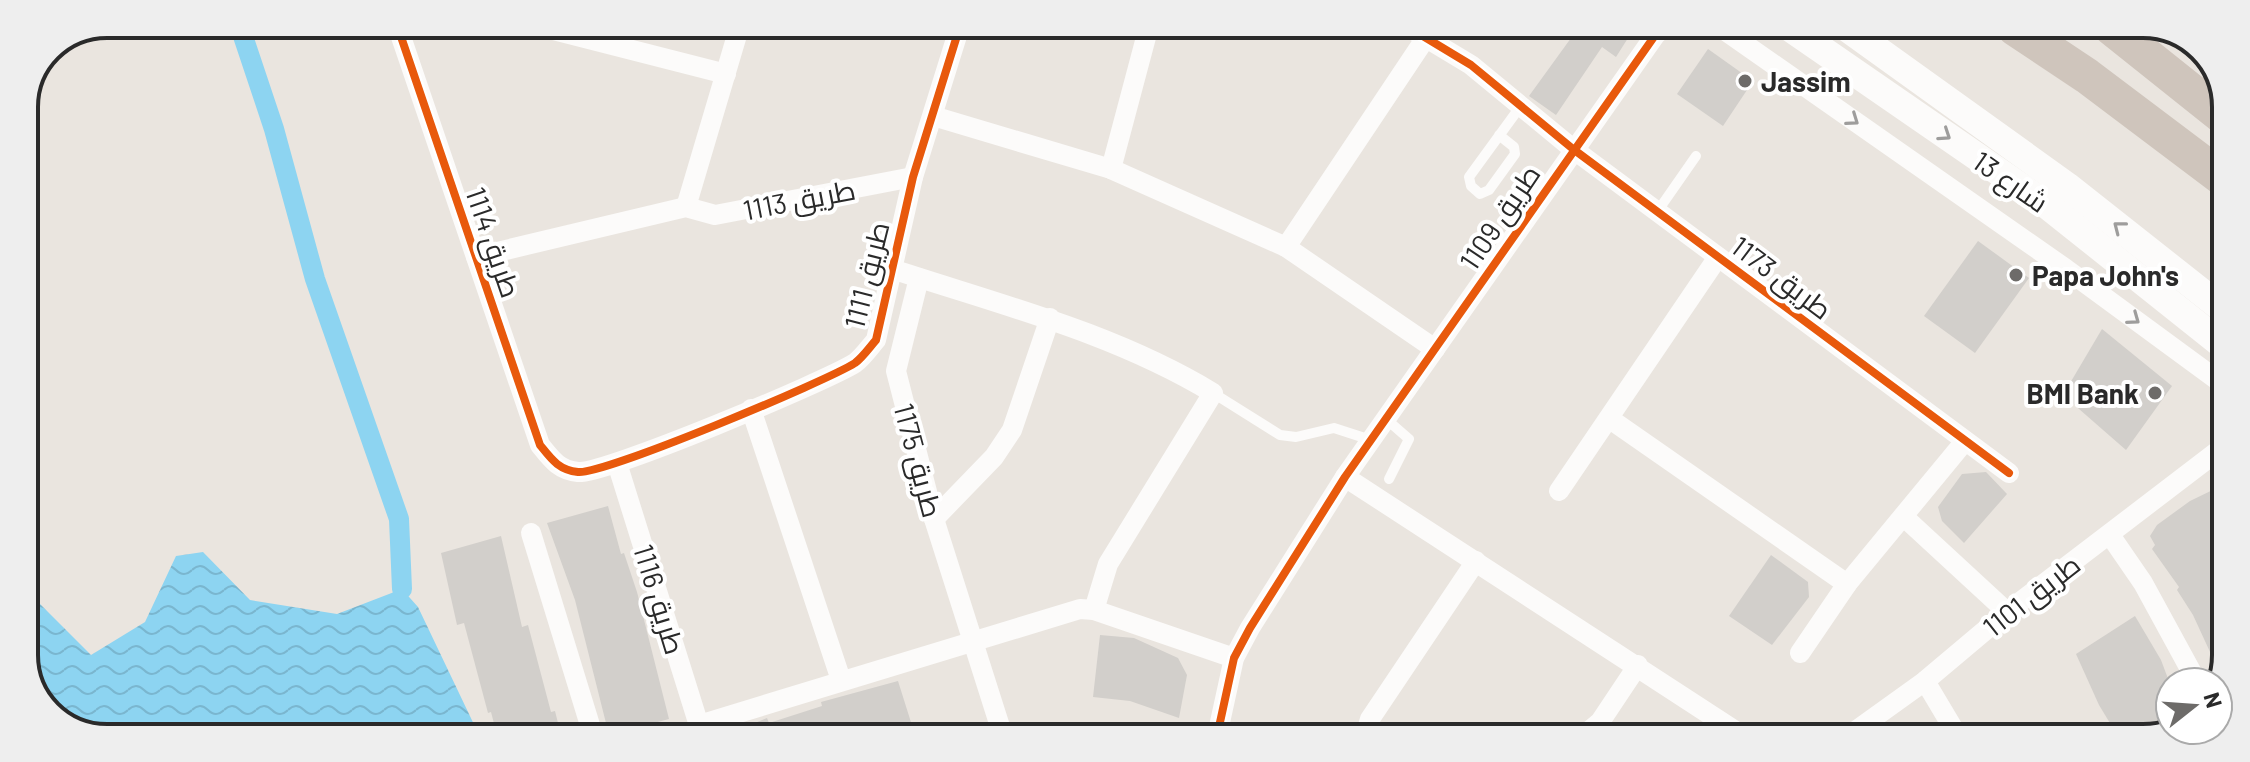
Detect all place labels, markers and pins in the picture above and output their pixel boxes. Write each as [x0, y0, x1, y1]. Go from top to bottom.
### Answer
place label: Jassim [1761, 64, 1851, 98]
marker: Jassim [1736, 72, 1754, 90]
place label: Papa John's [2032, 258, 2179, 292]
marker: Papa John's [2007, 266, 2025, 284]
place label: BMI Bank [2026, 376, 2139, 410]
marker: BMI Bank [2146, 384, 2164, 402]

